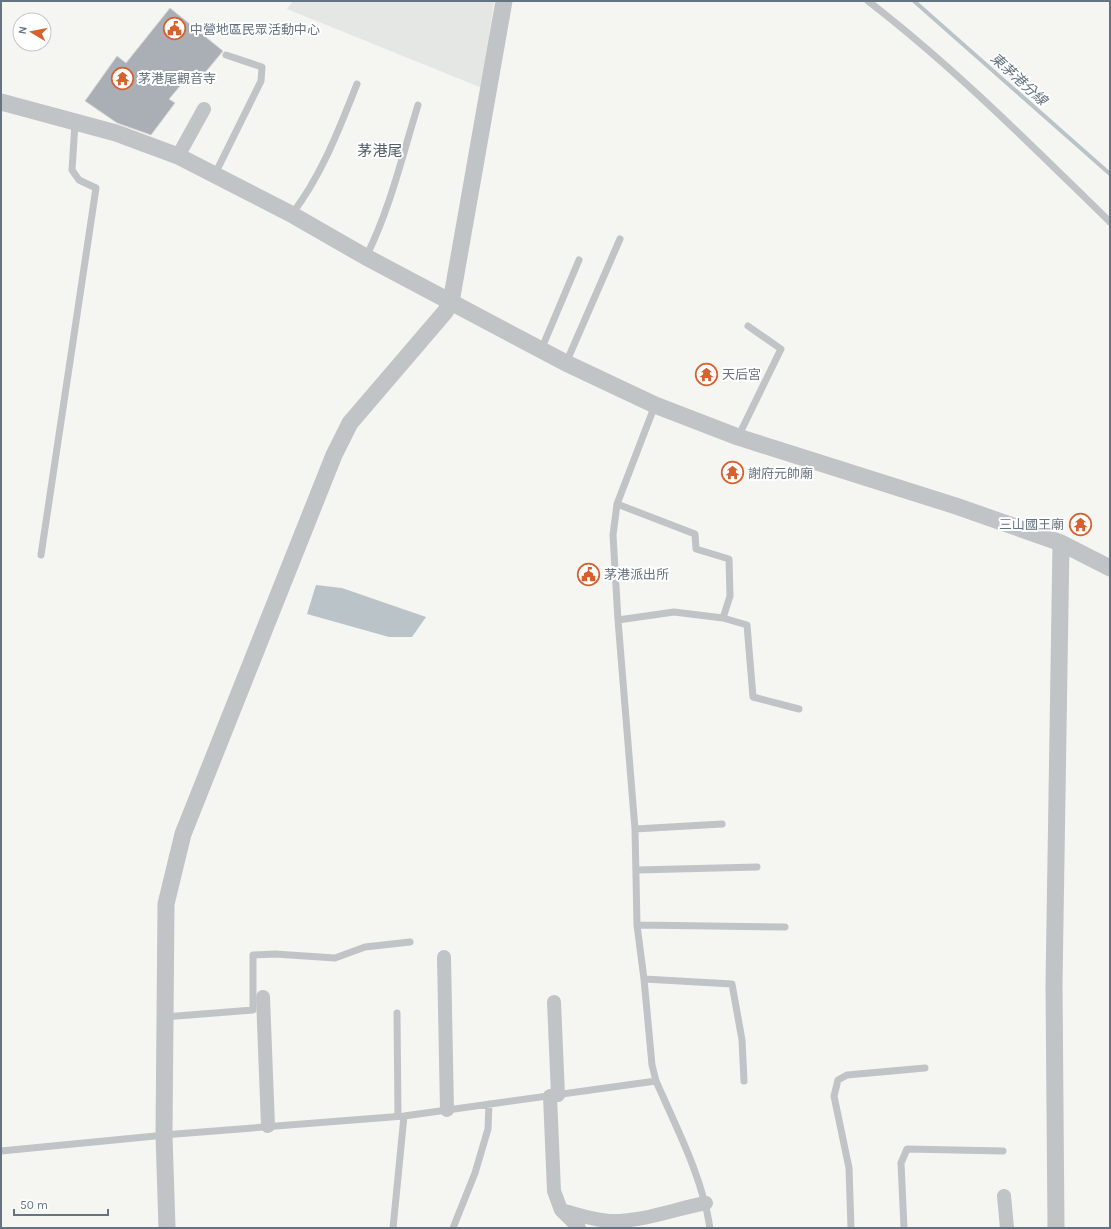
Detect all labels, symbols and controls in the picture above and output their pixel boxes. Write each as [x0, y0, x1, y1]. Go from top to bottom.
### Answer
north arrow [12, 12, 52, 52]
public building icon: 中營地區民眾活動中心 [161, 16, 187, 42]
place label: 中營地區民眾活動中心 [190, 22, 320, 37]
text: N [16, 25, 30, 35]
water label: 東茅港分線 [987, 50, 1052, 110]
temple icon: 茅港尾觀音寺 [110, 65, 136, 91]
place label: 茅港尾觀音寺 [138, 71, 216, 86]
district label: 茅港尾 [357, 142, 403, 160]
temple icon: 天后宮 [694, 361, 720, 387]
place label: 天后宮 [722, 367, 761, 382]
temple icon: 謝府元帥廟 [719, 460, 745, 486]
place label: 謝府元帥廟 [748, 466, 813, 481]
temple icon: 三山國王廟 [1067, 511, 1093, 537]
place label: 三山國王廟 [999, 517, 1064, 532]
public building icon: 茅港派出所 [576, 561, 602, 587]
place label: 茅港派出所 [604, 567, 669, 582]
scale bar [14, 1191, 108, 1217]
text: 50 m [20, 1198, 48, 1212]

